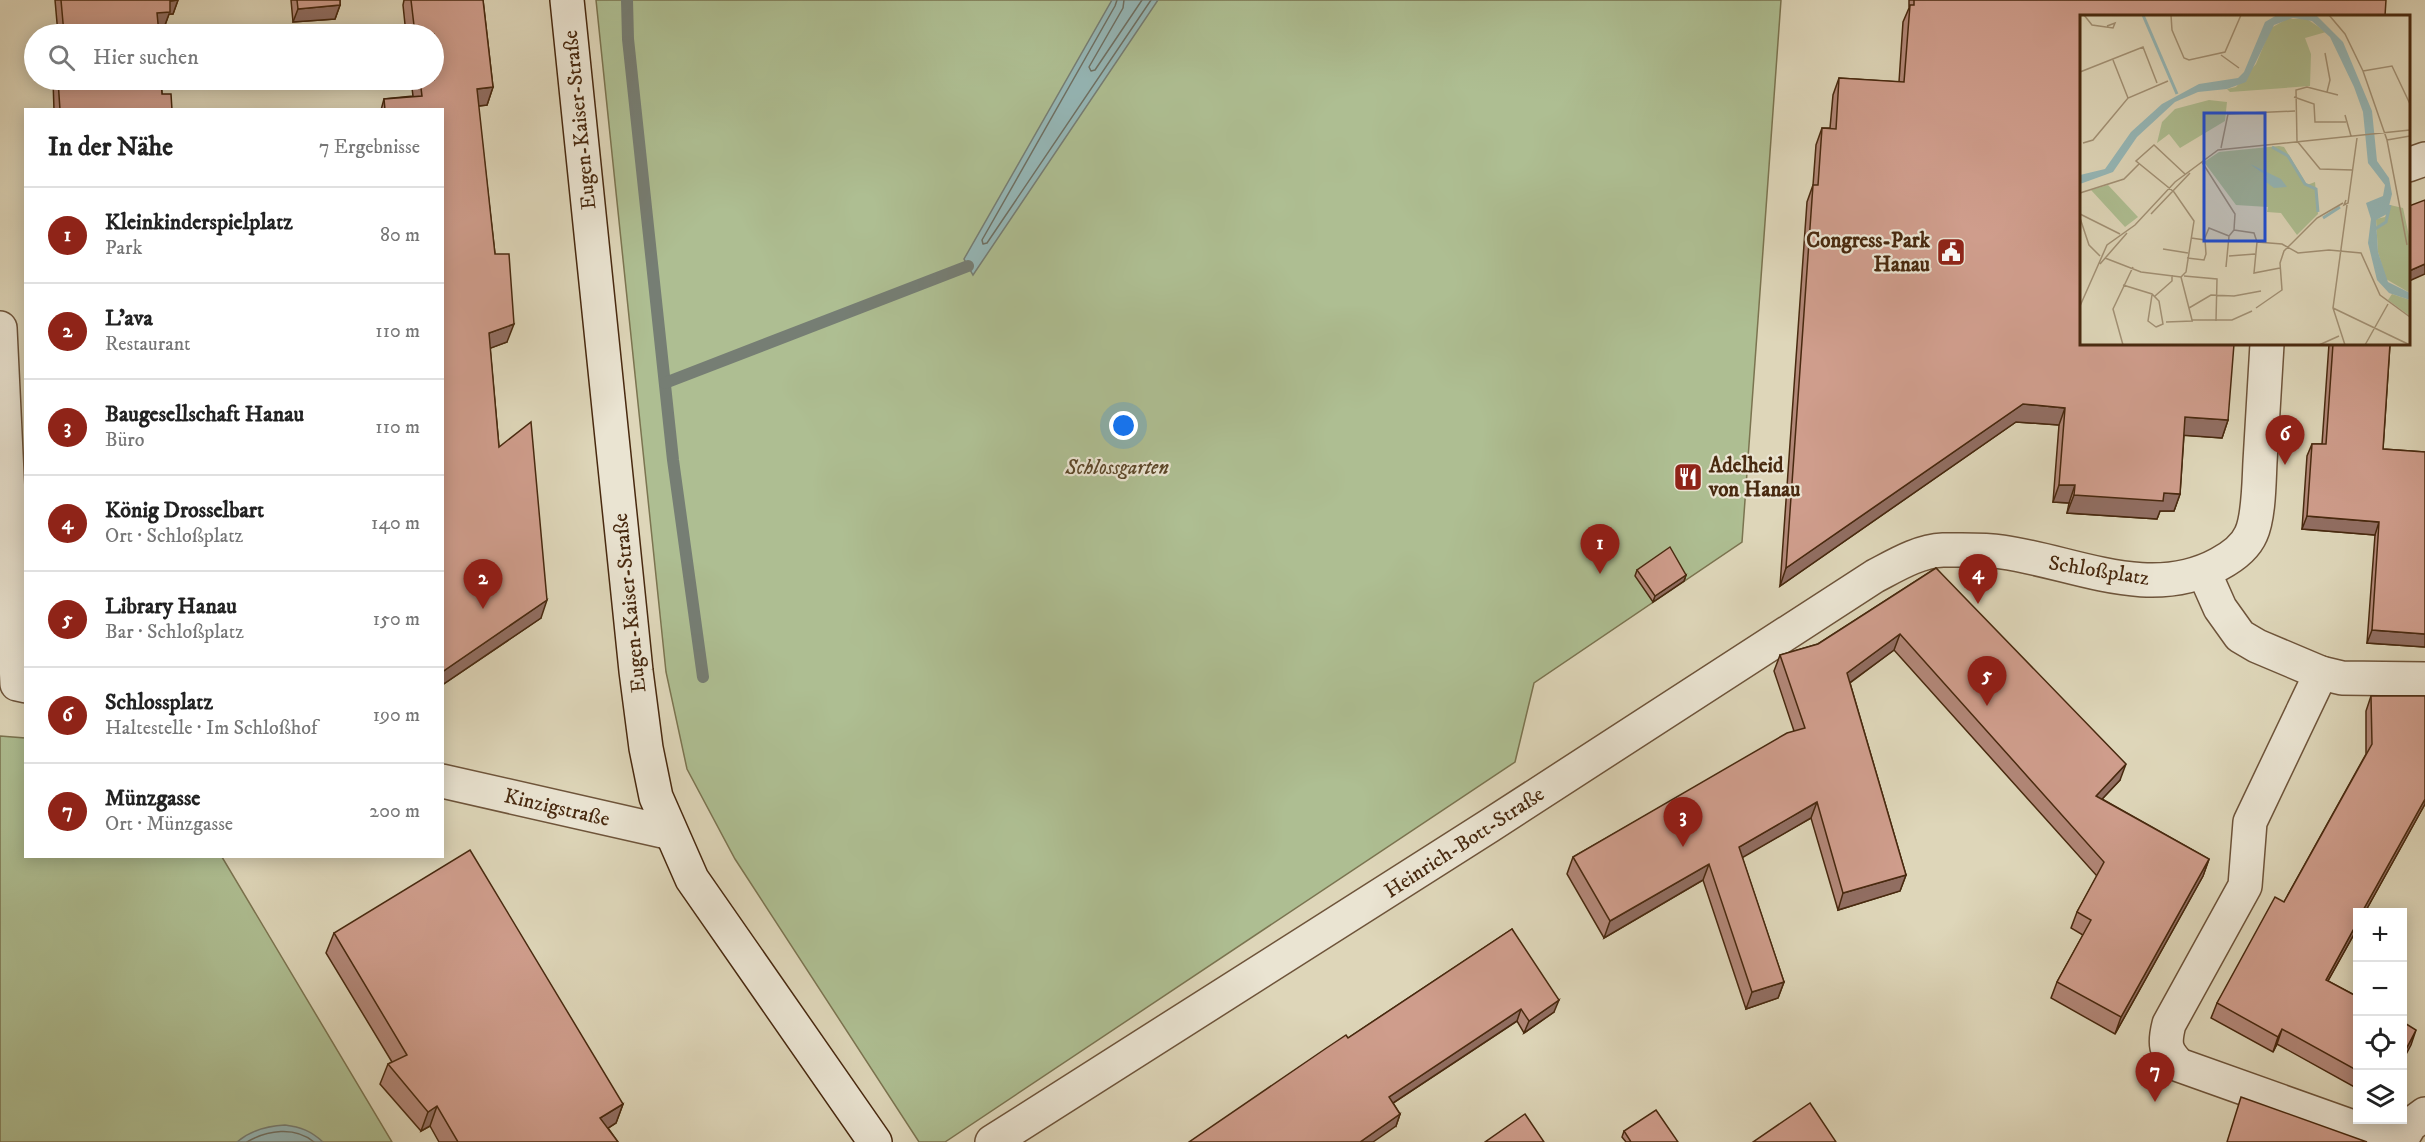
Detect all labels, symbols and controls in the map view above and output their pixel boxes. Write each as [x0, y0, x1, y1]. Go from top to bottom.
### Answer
inset map [2080, 15, 2410, 345]
search box [24, 24, 444, 90]
street label: Eugen-Kaiser-Straße [558, 29, 602, 211]
icon: search [45, 41, 78, 74]
text: Hier suchen [93, 44, 199, 71]
text: In der Nähe [48, 131, 173, 164]
text: 7 Ergebnisse [319, 135, 420, 160]
text: Kleinkinderspielplatz [105, 209, 293, 236]
text: 1 [64, 223, 71, 248]
text: 80 m [380, 223, 420, 248]
place label: Congress-Park Hanau [1806, 228, 1931, 278]
text: Park [105, 236, 142, 261]
public building icon: Congress-Park Hanau [1935, 236, 1967, 268]
text: L'ava [105, 305, 153, 332]
text: 2 [63, 319, 72, 344]
text: 110 m [375, 319, 420, 344]
text: Restaurant [105, 332, 190, 357]
text: Baugesellschaft Hanau [105, 401, 304, 428]
your location [1109, 411, 1138, 440]
text: 3 [64, 415, 71, 440]
text: 110 m [375, 415, 420, 440]
pin: 6 [2266, 416, 2304, 465]
text: Büro [105, 428, 144, 453]
place label: Adelheid von Hanau [1708, 453, 1800, 503]
park label: Schlossgarten [1064, 455, 1169, 481]
restaurant icon: Adelheid von Hanau [1672, 461, 1704, 493]
text: König Drosselbart [105, 497, 264, 524]
text: 4 [62, 511, 73, 536]
text: 140 m [371, 511, 420, 536]
street label: Eugen-Kaiser-Straße [608, 512, 652, 694]
text: Ort · Schloßplatz [105, 524, 243, 549]
pin: 1 [1580, 524, 1620, 574]
street label: Schloßplatz [2047, 550, 2151, 592]
pin: 4 [1958, 554, 1998, 604]
pin: 2 [464, 560, 502, 609]
text: Library Hanau [105, 593, 237, 620]
text: 5 [63, 607, 72, 632]
text: 150 m [373, 607, 420, 632]
text: Bar · Schloßplatz [105, 620, 244, 645]
pin: 5 [1968, 656, 2006, 706]
text: Schlossplatz [105, 689, 213, 716]
text: 6 [62, 703, 73, 728]
text: 190 m [373, 703, 420, 728]
text: Haltestelle · Im Schloßhof [105, 716, 317, 741]
street label: Heinrich-Bott-Straße [1380, 781, 1550, 904]
street label: Kinzigstraße [501, 783, 612, 833]
text: Münzgasse [105, 785, 200, 812]
pin: 3 [1664, 798, 1702, 847]
text: 7 [62, 799, 73, 824]
text: 200 m [369, 799, 420, 824]
text: Ort · Münzgasse [105, 812, 233, 837]
map controls [2353, 908, 2407, 1124]
button: + [2353, 908, 2407, 962]
button: − [2353, 962, 2407, 1016]
button: locate [2353, 1016, 2407, 1070]
pin: 7 [2136, 1052, 2174, 1102]
button: layers [2353, 1070, 2407, 1124]

